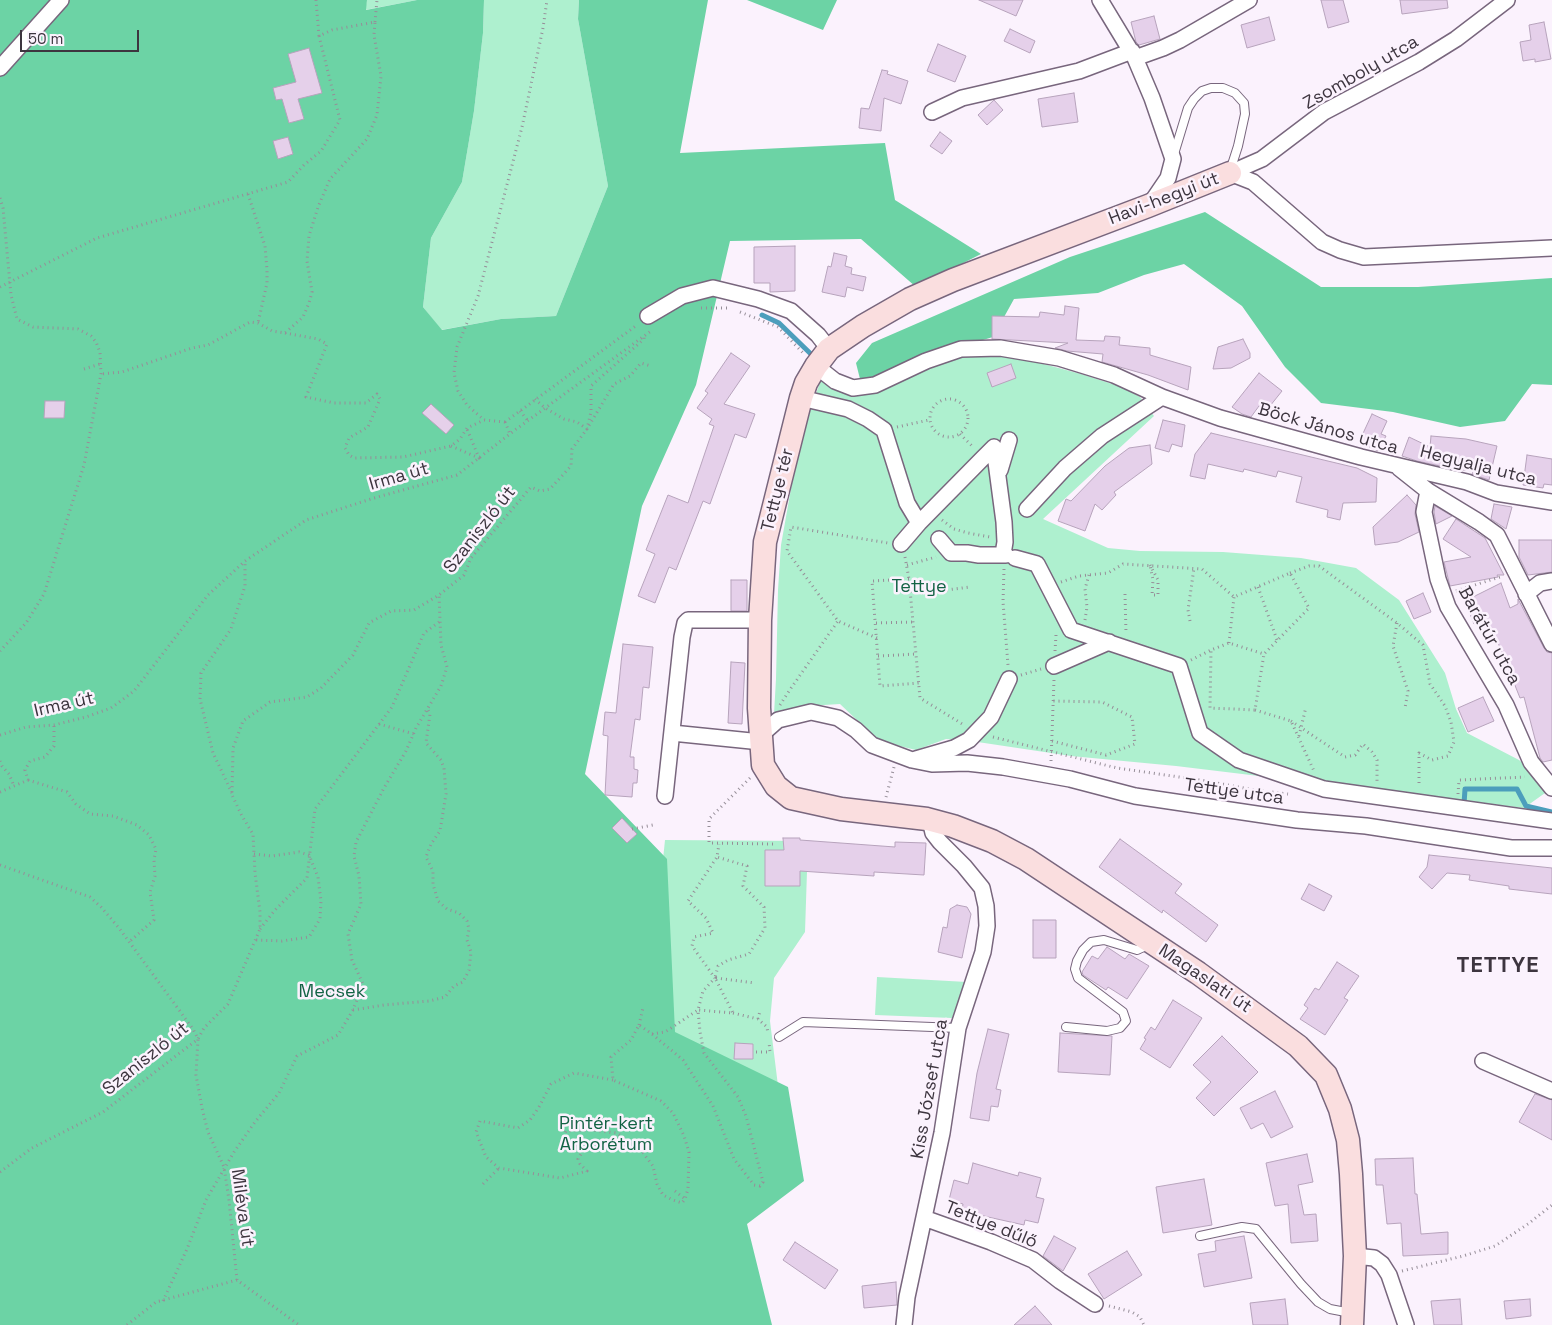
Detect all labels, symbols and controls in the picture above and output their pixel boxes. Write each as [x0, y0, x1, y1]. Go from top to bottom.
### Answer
scale bar [22, 20, 141, 52]
text: 50 m [28, 29, 63, 48]
street label: Zsomboly utca [1300, 31, 1422, 115]
street label: Havi-hegyi út [1106, 168, 1222, 230]
street label: Böck János utca [1255, 399, 1401, 459]
street label: Hegyalja utca [1418, 441, 1538, 491]
street label: Tettye tér [757, 446, 799, 534]
street label: Irma út [367, 458, 431, 496]
street label: Szaniszló út [439, 482, 521, 578]
park label: Tettye [891, 576, 947, 598]
street label: Barátúr utca [1453, 583, 1525, 689]
street label: Irma út [32, 688, 96, 722]
street label: Tettye utca [1183, 774, 1285, 810]
street label: Magaslati út [1154, 940, 1256, 1018]
district label: TETTYE [1456, 953, 1540, 979]
park label: Mecsek [299, 981, 365, 1003]
street label: Kiss József utca [907, 1017, 953, 1161]
street label: Szaniszló út [99, 1018, 193, 1100]
park label: Pintér-kert Arborétum [559, 1113, 653, 1156]
street label: Miléva út [226, 1168, 258, 1248]
street label: Tettye dűlő [942, 1197, 1040, 1253]

